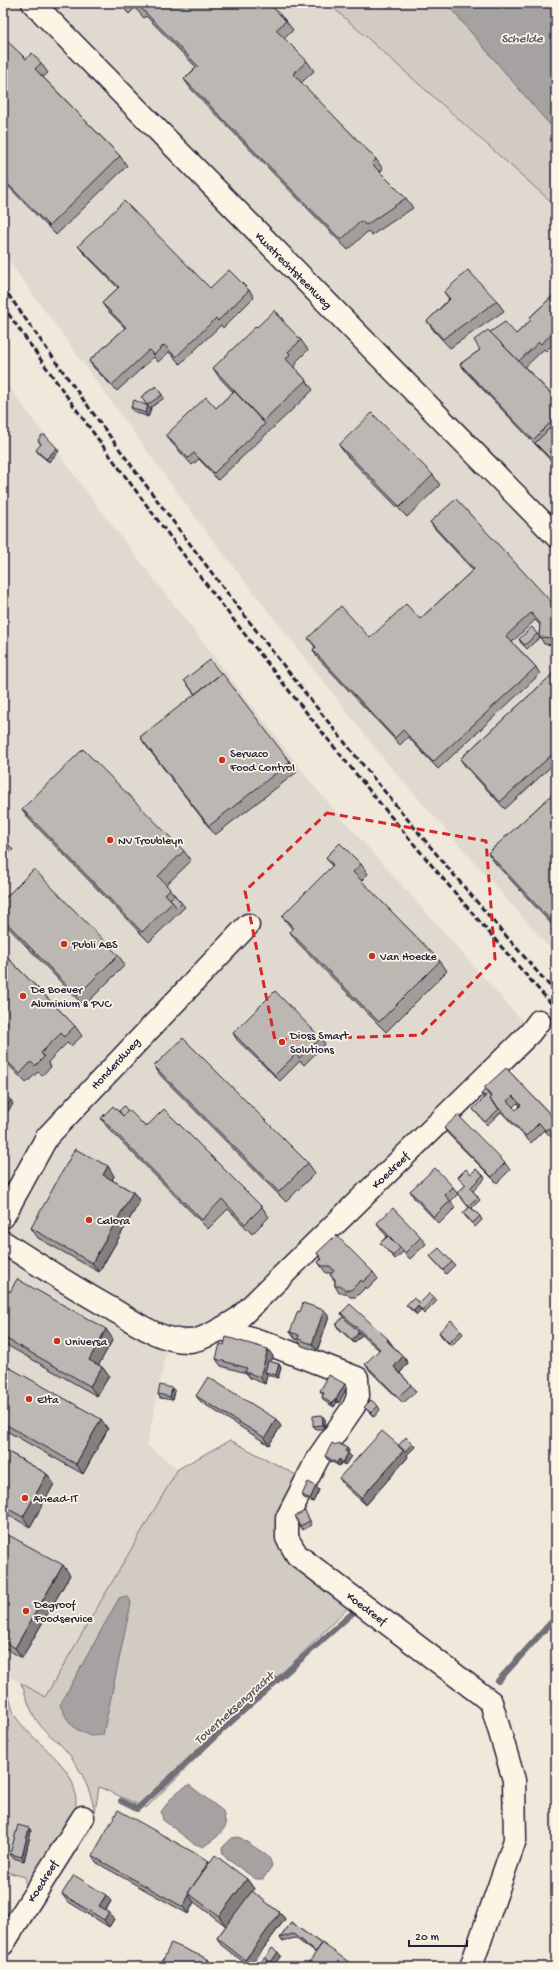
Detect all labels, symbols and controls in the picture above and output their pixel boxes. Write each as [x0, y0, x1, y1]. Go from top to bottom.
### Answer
water label: Schelde [501, 32, 544, 47]
street label: Kwatrechtsteenweg [251, 230, 334, 313]
place label: Servaco Food Control [229, 748, 295, 776]
marker: Servaco Food Control [217, 755, 227, 765]
marker: NV Troubleyn [105, 835, 115, 845]
place label: NV Troubleyn [118, 835, 183, 849]
marker: Publi ABS [59, 939, 69, 949]
place label: Publi ABS [71, 939, 118, 953]
marker: Van Hoecke [367, 951, 377, 961]
place label: Van Hoecke [379, 951, 438, 965]
place label: De Boever Aluminium & PVC [30, 984, 112, 1012]
marker: De Boever Aluminium & PVC [18, 991, 28, 1001]
place label: Dioss Smart Solutions [289, 1030, 349, 1058]
street label: Honderdweg [89, 1035, 144, 1093]
marker: Dioss Smart Solutions [277, 1037, 287, 1047]
street label: Koedreef [370, 1149, 414, 1193]
marker: Calora [84, 1215, 94, 1225]
place label: Calora [97, 1215, 130, 1229]
marker: Universa [52, 1336, 62, 1346]
place label: Universa [65, 1336, 107, 1350]
marker: Elta [24, 1394, 34, 1404]
place label: Elta [37, 1394, 59, 1408]
marker: Ahead-IT [20, 1493, 30, 1503]
place label: Ahead-IT [33, 1493, 79, 1507]
street label: Koedreef [343, 1590, 390, 1630]
place label: Degroof Foodservice [33, 1599, 93, 1627]
marker: Degroof Foodservice [21, 1606, 31, 1616]
water label: Toverheksengracht [192, 1667, 280, 1749]
street label: Koedreef [25, 1858, 63, 1905]
scale bar [409, 1922, 467, 1948]
text: 20 m [415, 1931, 440, 1945]

